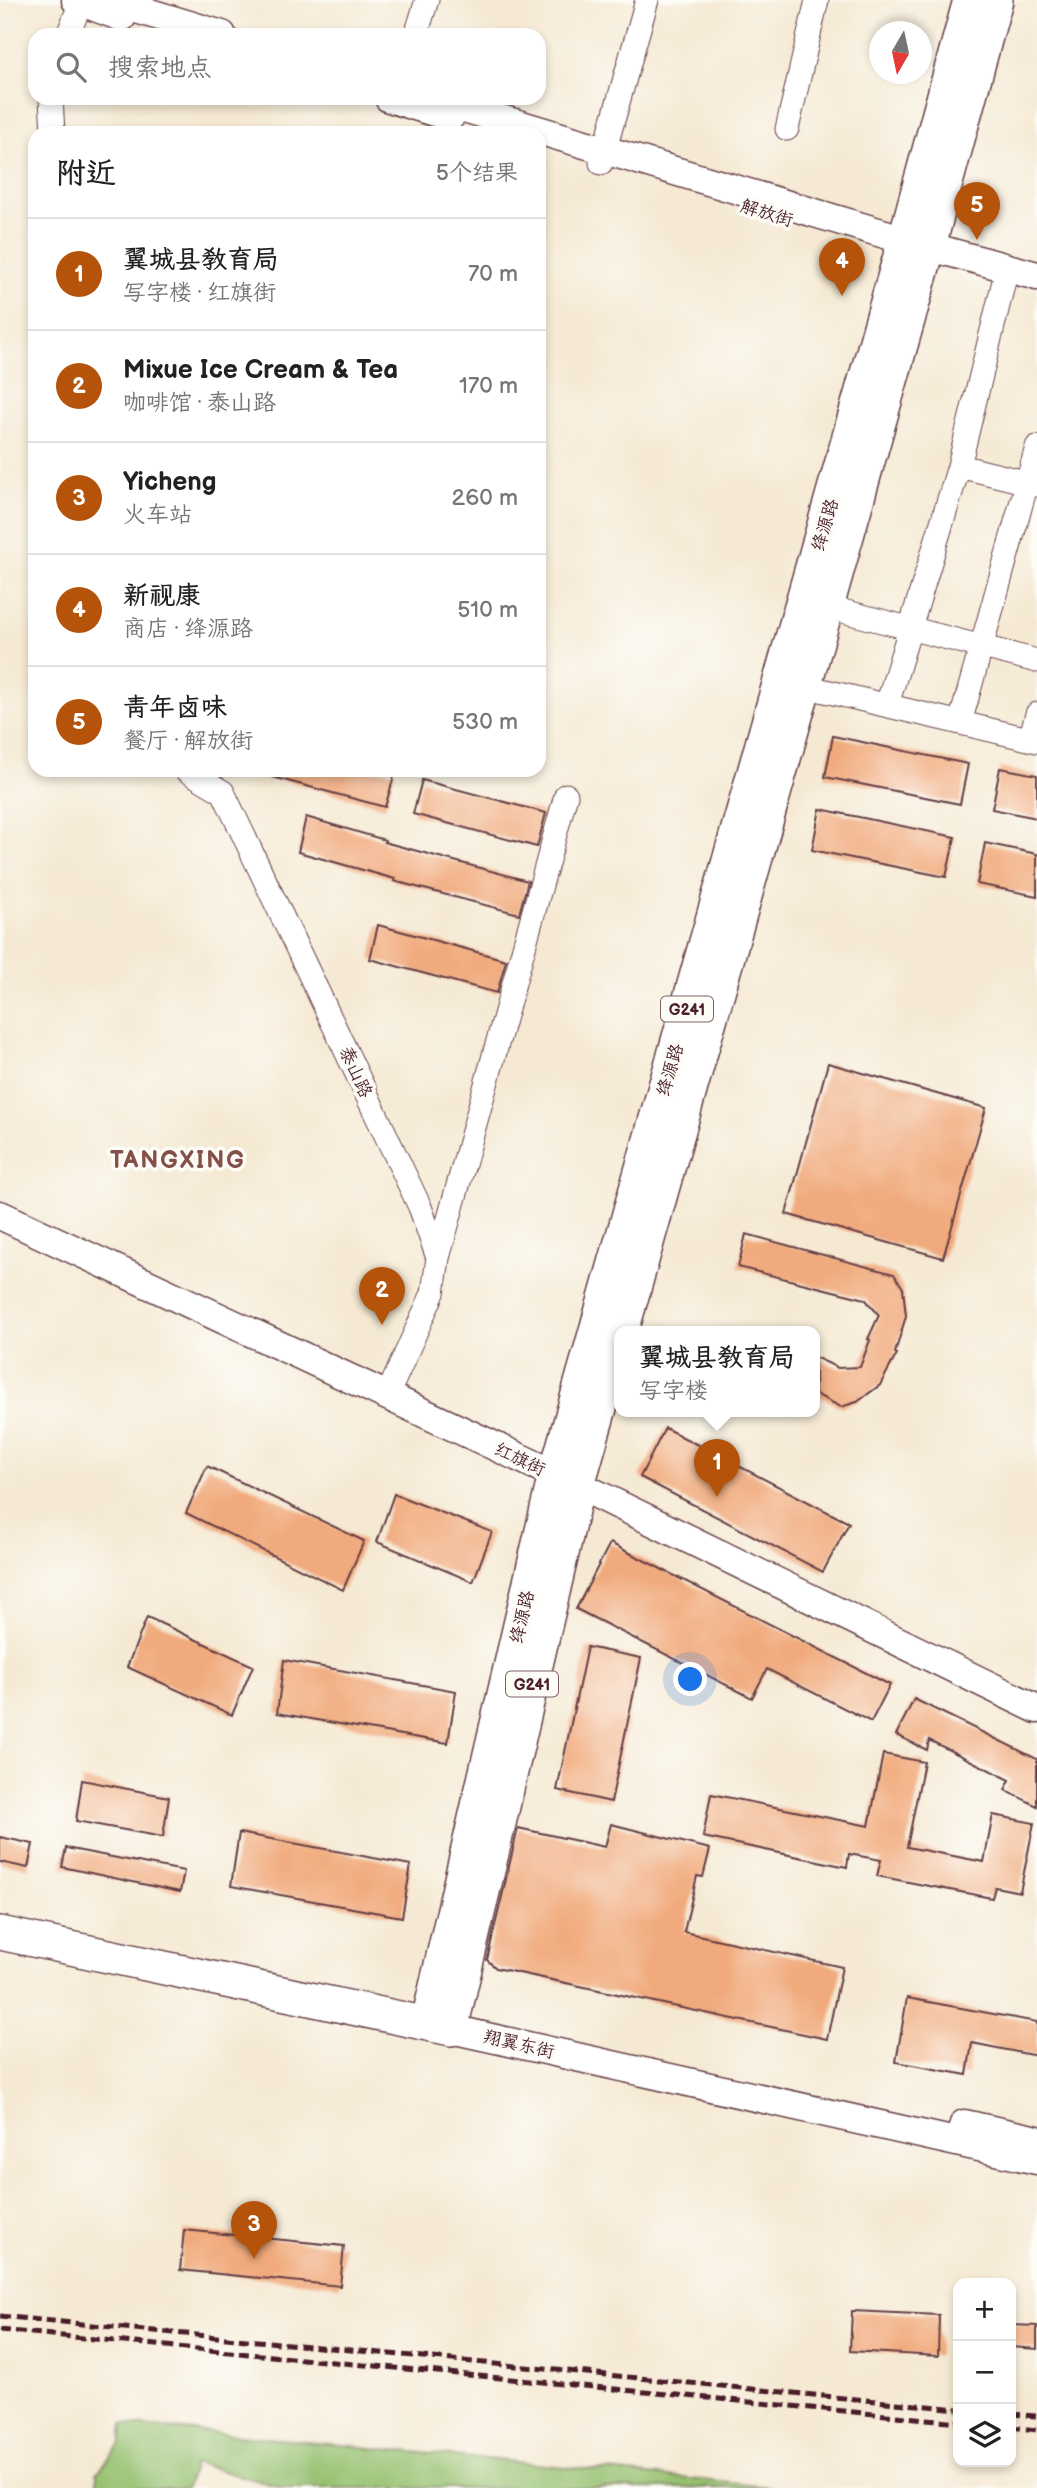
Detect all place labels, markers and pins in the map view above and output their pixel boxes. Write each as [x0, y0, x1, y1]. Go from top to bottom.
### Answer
pin: 5 [954, 182, 1000, 240]
pin: 4 [819, 238, 865, 296]
pin: 2 [359, 1267, 405, 1325]
pin: 1 [694, 1439, 740, 1497]
pin: 3 [231, 2201, 277, 2259]

